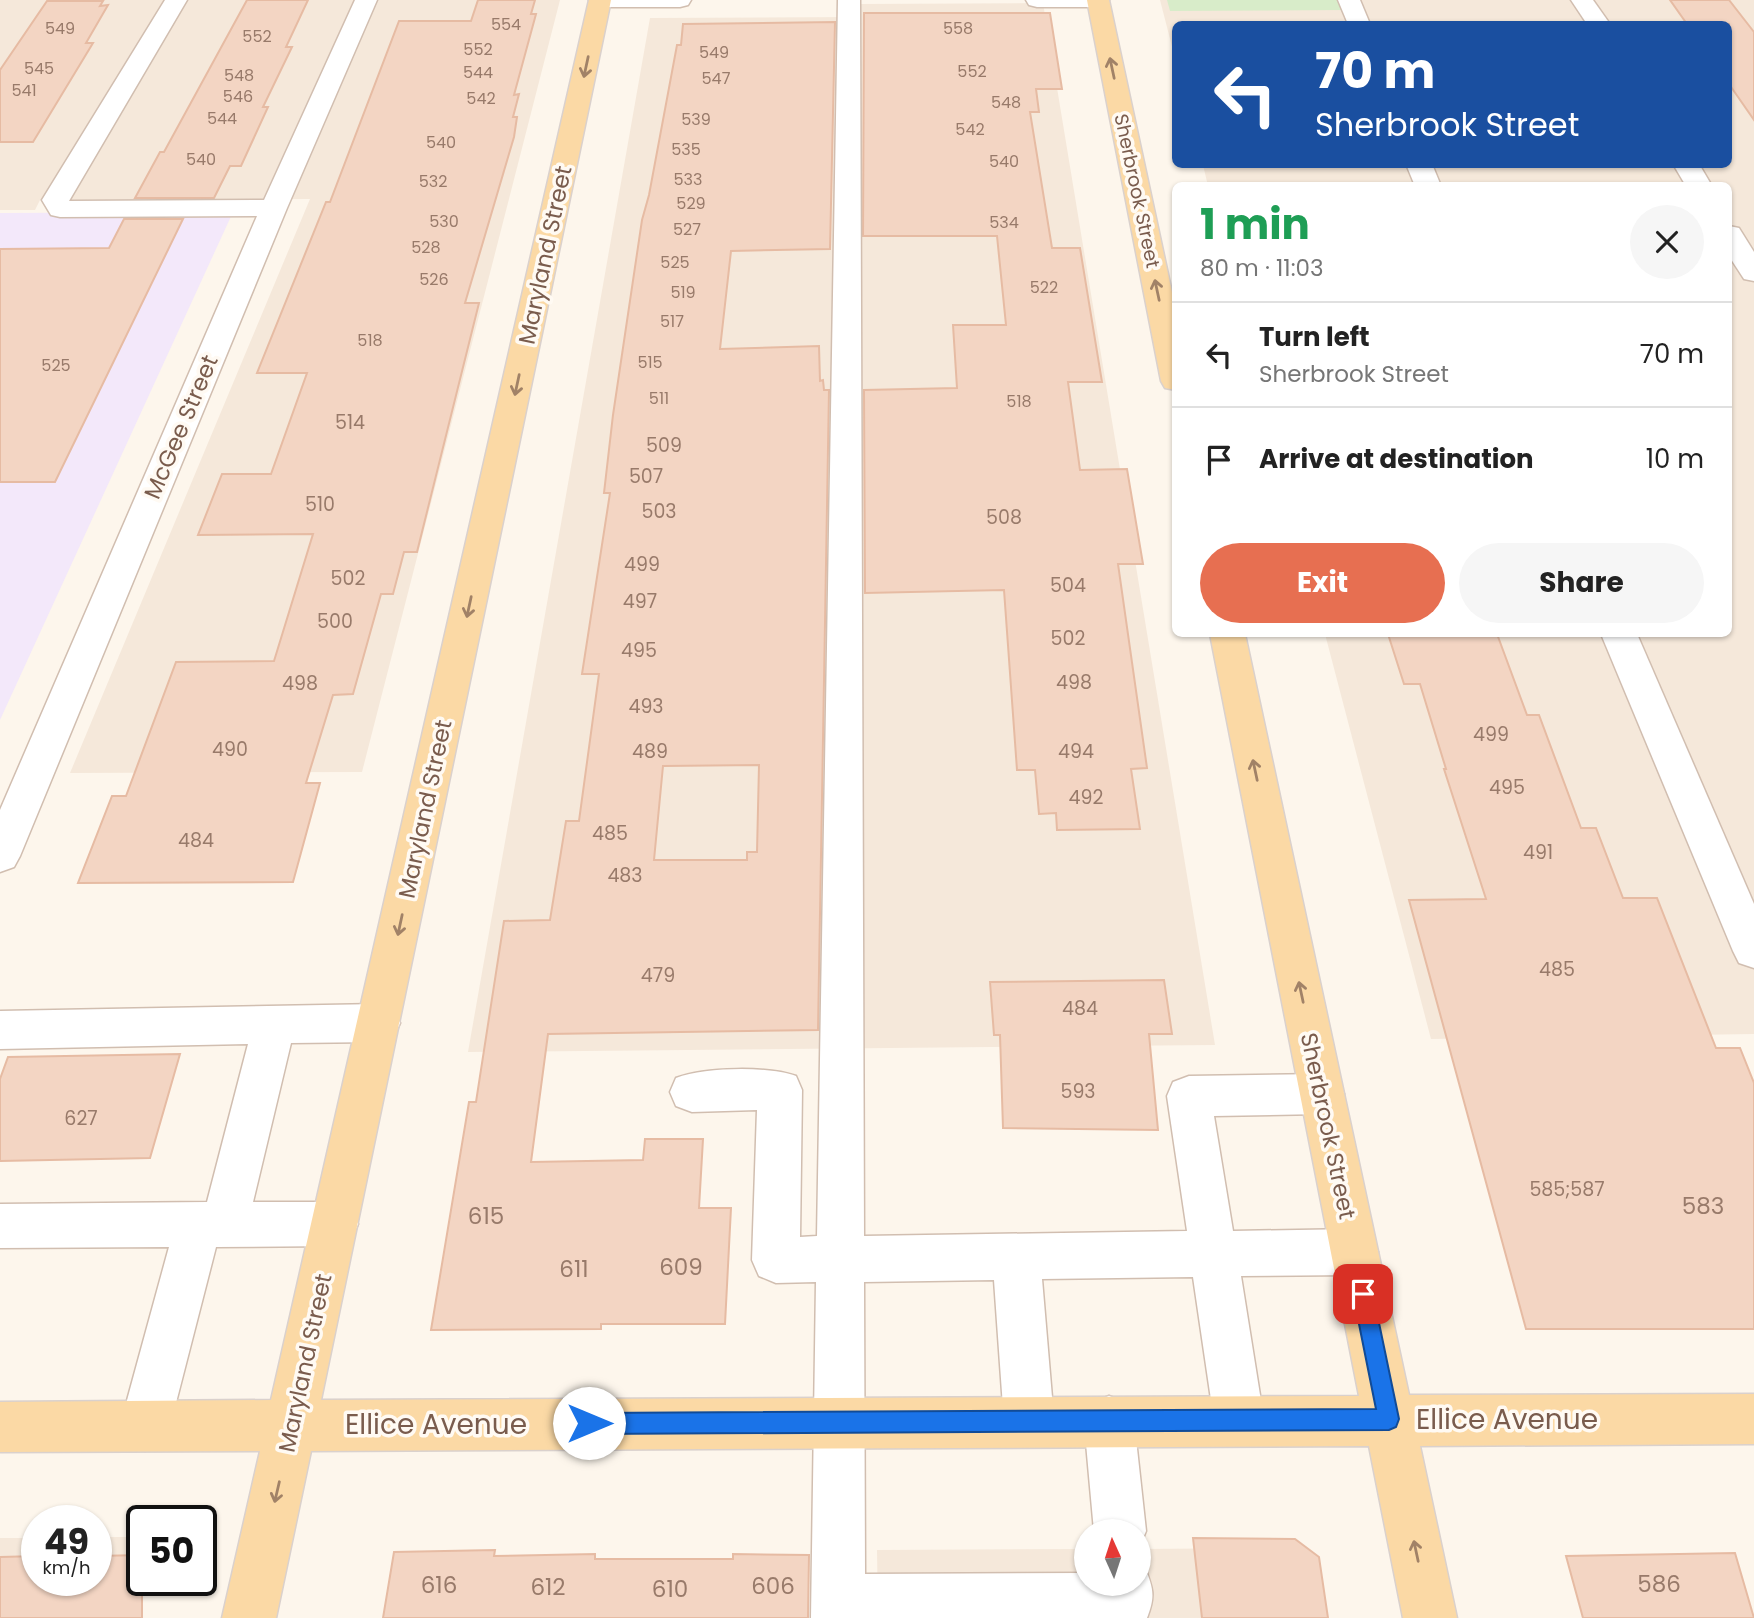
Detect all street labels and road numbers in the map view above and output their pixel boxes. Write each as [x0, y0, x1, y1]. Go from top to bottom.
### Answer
street label: Sherbrook Street [1107, 111, 1167, 271]
street label: Maryland Street [510, 163, 580, 347]
street label: McGee Street [136, 350, 226, 504]
street label: Maryland Street [390, 717, 460, 901]
street label: Sherbrook Street [1293, 1030, 1363, 1222]
street label: Maryland Street [270, 1271, 340, 1455]
street label: Ellice Avenue [1416, 1400, 1598, 1439]
street label: Ellice Avenue [345, 1405, 527, 1444]

